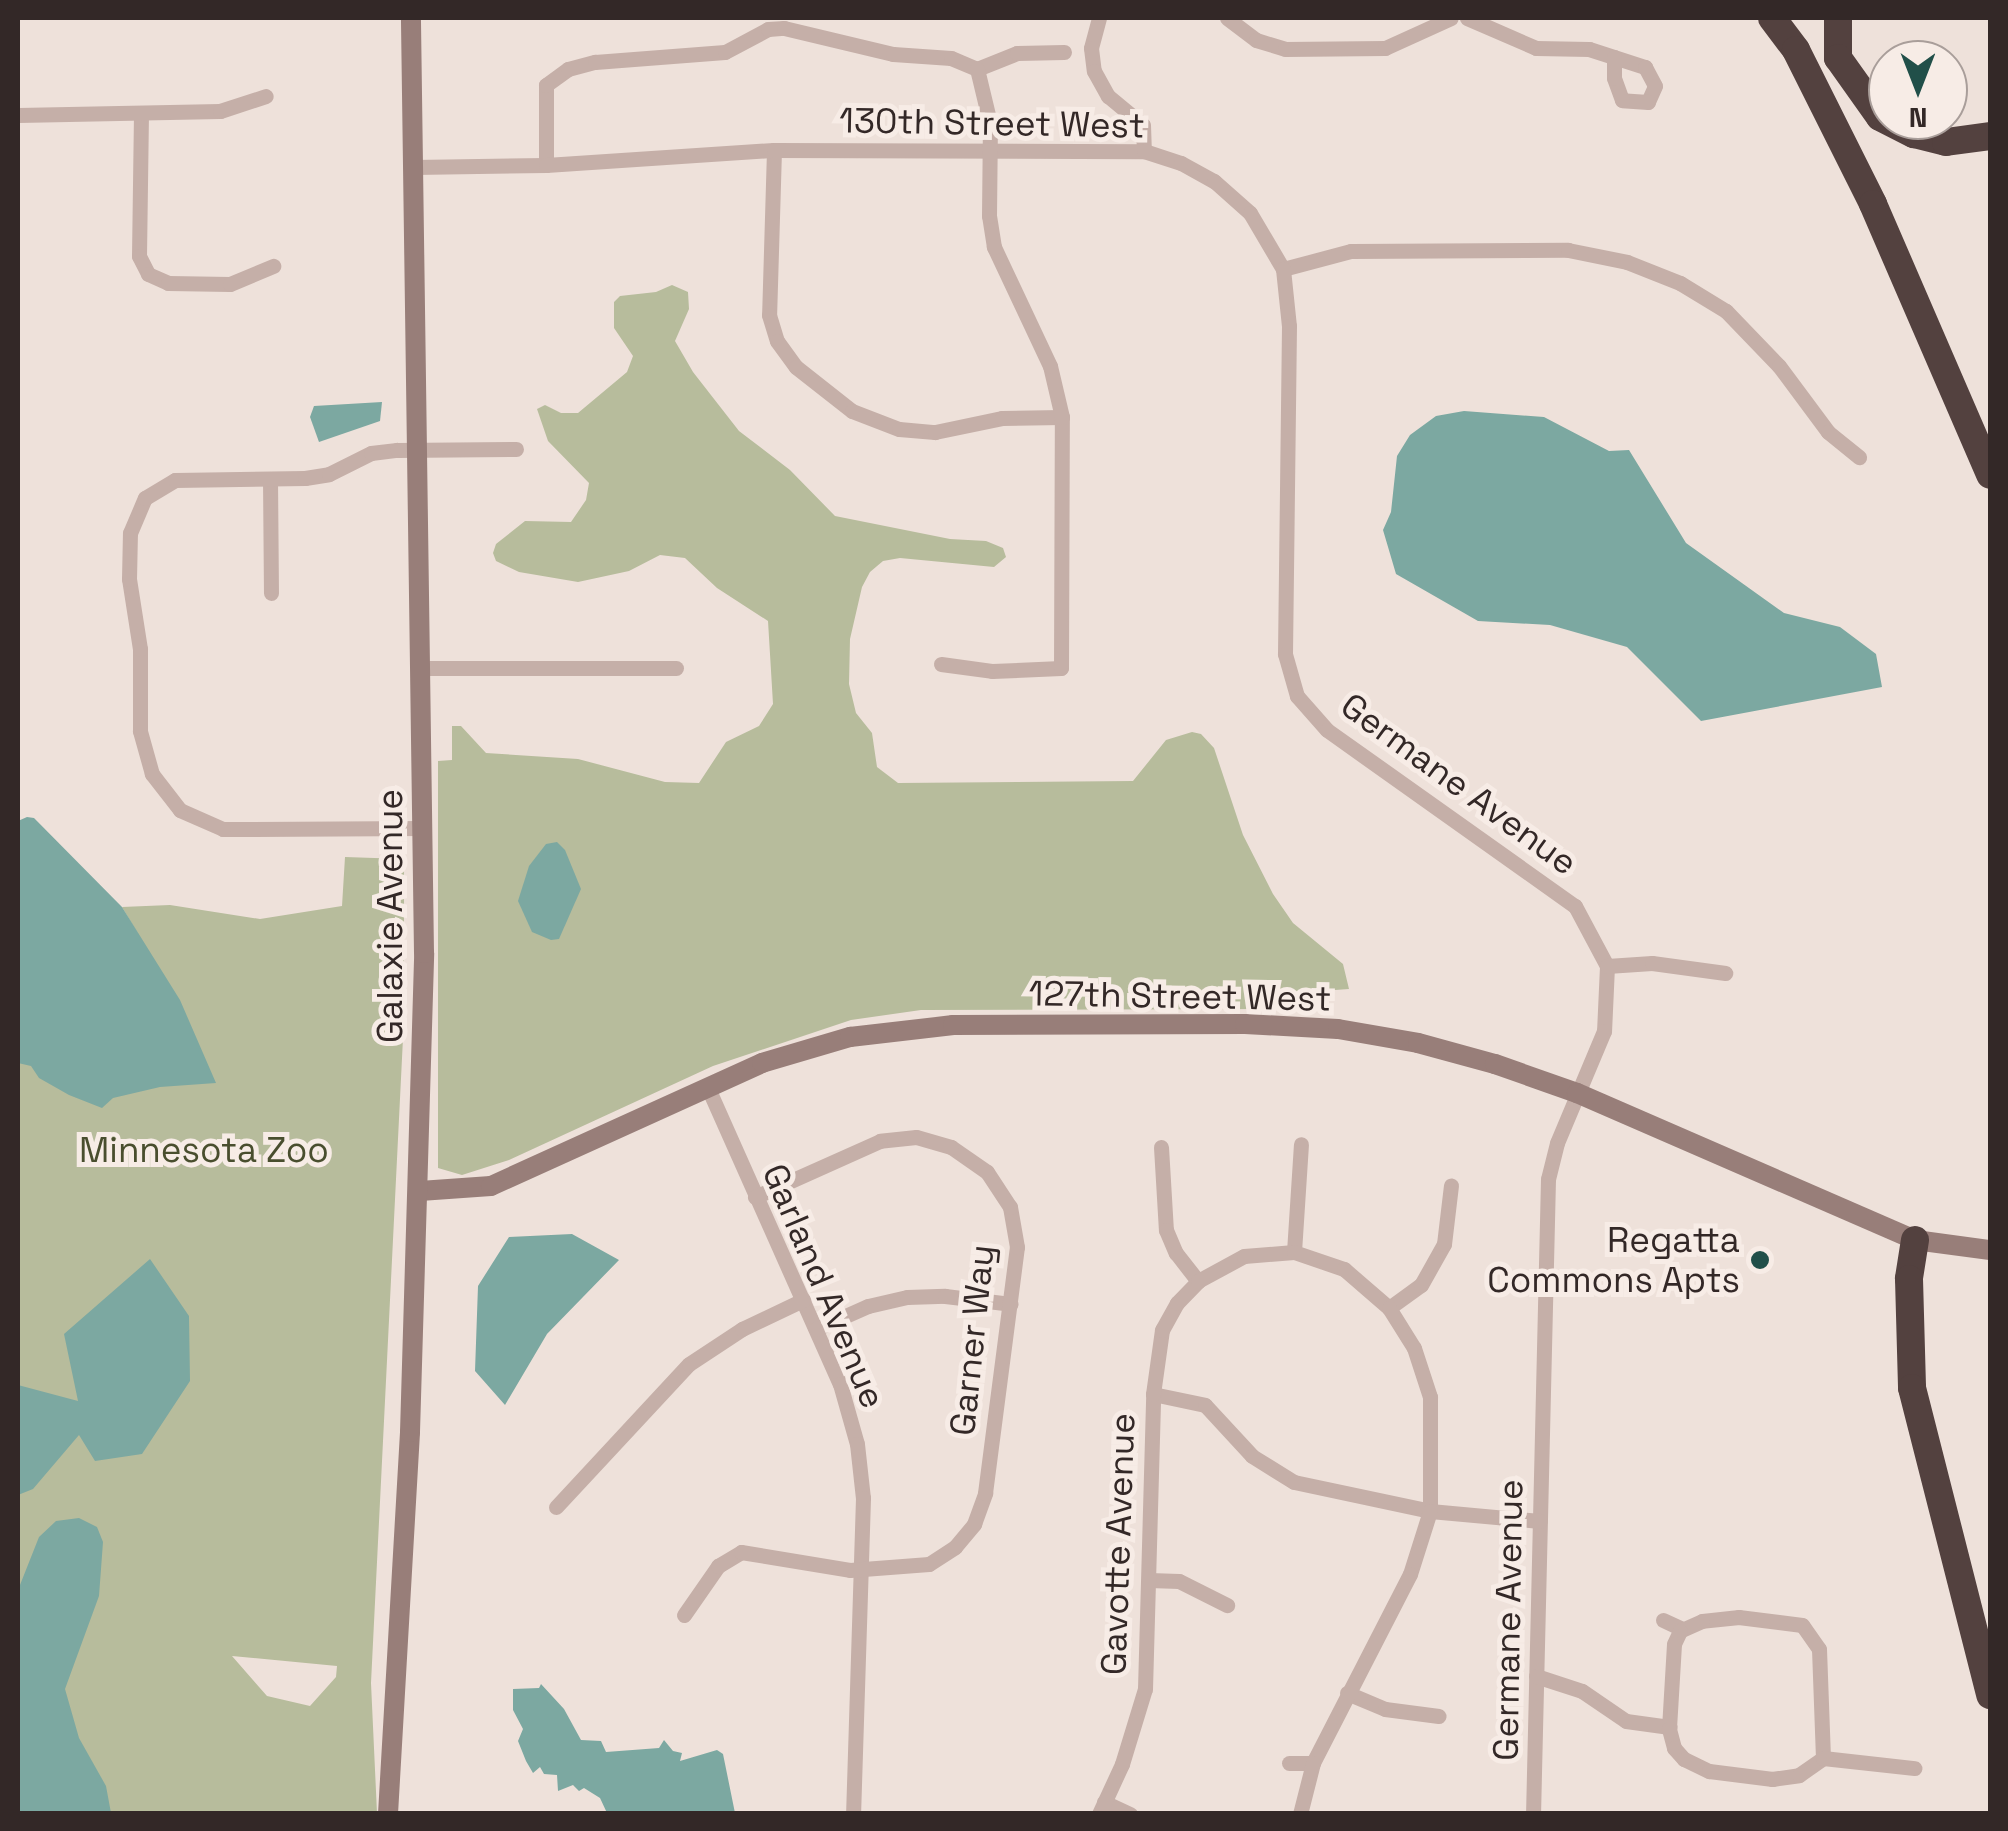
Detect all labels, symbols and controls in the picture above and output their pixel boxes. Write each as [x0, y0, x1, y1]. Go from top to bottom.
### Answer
north arrow [1868, 40, 1968, 140]
street label: 130th Street West [839, 99, 1145, 147]
text: N [1909, 100, 1927, 136]
street label: Germane Avenue [1333, 684, 1585, 884]
street label: Galaxie Avenue [369, 789, 411, 1043]
street label: 127th Street West [1028, 972, 1332, 1020]
park label: Minnesota Zoo [79, 1129, 329, 1171]
street label: Garland Avenue [754, 1157, 894, 1415]
place label: Regatta Commons Apts [1487, 1219, 1740, 1301]
street label: Garner Way [941, 1242, 1003, 1438]
marker: Regatta Commons Apts [1749, 1249, 1771, 1271]
street label: Gavotte Avenue [1092, 1412, 1144, 1676]
street label: Germane Avenue [1485, 1479, 1531, 1761]

